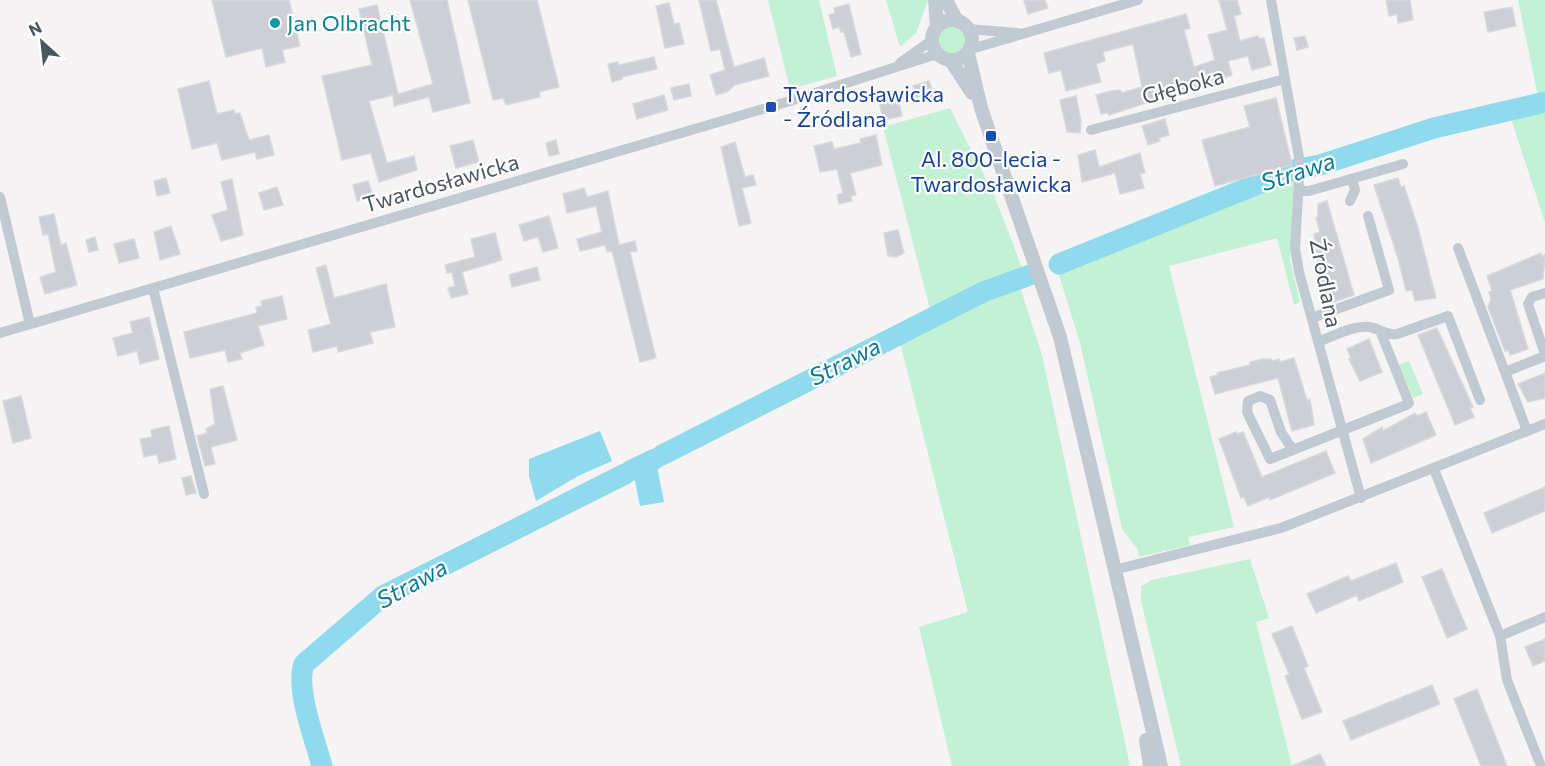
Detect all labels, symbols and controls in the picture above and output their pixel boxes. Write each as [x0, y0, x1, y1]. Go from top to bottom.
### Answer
place label: Jan Olbracht [287, 9, 411, 36]
north arrow [12, 12, 72, 72]
marker: Jan Olbracht [268, 16, 282, 30]
text: N [25, 17, 45, 39]
street label: Głęboka [1139, 62, 1227, 109]
place label: Twardosławicka - Źródlana [783, 80, 944, 132]
marker: Twardosławicka - Źródlana [764, 100, 778, 114]
marker: Al. 800-lecia - Twardosławicka [984, 129, 998, 143]
place label: Al. 800-lecia - Twardosławicka [910, 145, 1072, 197]
water label: Strawa [1257, 145, 1338, 196]
street label: Twardosławicka [360, 147, 522, 218]
street label: Źródlana [1305, 236, 1348, 330]
water label: Strawa [804, 330, 885, 391]
water label: Strawa [371, 551, 452, 614]

